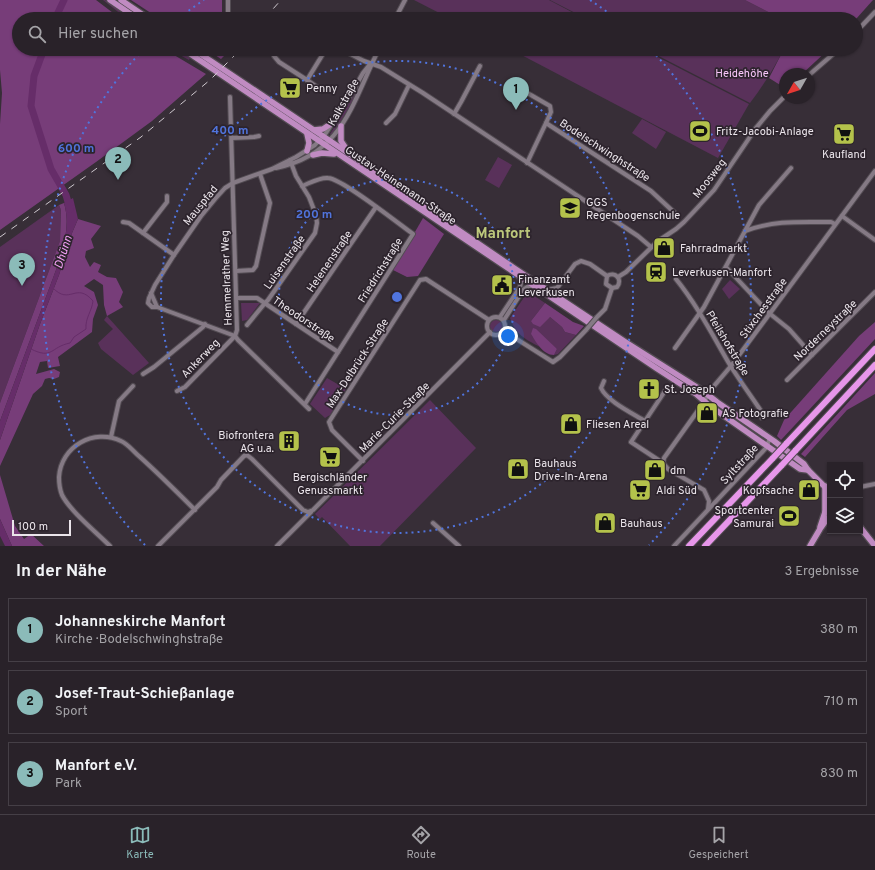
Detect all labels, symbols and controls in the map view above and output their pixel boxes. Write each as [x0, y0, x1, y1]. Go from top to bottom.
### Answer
search box [12, 12, 863, 56]
icon: search [26, 23, 48, 45]
text: Hier suchen [58, 25, 138, 44]
park label: Heidehöhe [715, 67, 769, 81]
north arrow [779, 68, 815, 104]
supermarket icon: Penny [277, 75, 303, 101]
street label: Kalkstraße [325, 76, 363, 129]
pin: 1 [503, 77, 529, 110]
place label: Penny [306, 82, 337, 96]
street label: Bodelschwinghstraße [557, 116, 652, 185]
sports icon: Fritz-Jacobi-Anlage [687, 118, 713, 144]
supermarket icon: Kaufland [831, 121, 857, 147]
text: 400 m [211, 123, 249, 139]
place label: Fritz-Jacobi-Anlage [716, 125, 814, 139]
text: 600 m [58, 141, 94, 157]
street label: Gustav-Heinemann-Straße [342, 143, 459, 228]
pin: 2 [105, 147, 131, 180]
place label: Kaufland [822, 148, 866, 162]
street label: Moosweg [690, 156, 730, 201]
street label: Mauspfad [180, 183, 221, 229]
school or university icon: GGS Regenbogenschule [557, 195, 583, 221]
place label: GGS Regenbogenschule [586, 196, 680, 223]
text: 200 m [296, 207, 332, 223]
district label: Manfort [475, 225, 531, 244]
street label: Helenenstraße [304, 228, 356, 295]
street label: Hemmelrather Weg [218, 230, 236, 326]
water label: Dhünn [51, 233, 77, 271]
street label: Luisenstraße [261, 233, 309, 292]
street label: Friedrichstraße [355, 235, 406, 306]
shop icon: Fahrradmarkt [651, 235, 677, 261]
place label: Fahrradmarkt [680, 242, 747, 256]
pin: 3 [9, 253, 35, 286]
station icon: Leverkusen-Manfort [643, 259, 669, 285]
place label: Leverkusen-Manfort [672, 266, 772, 280]
public building icon: Finanzamt Leverkusen [489, 272, 515, 298]
place label: Finanzamt Leverkusen [518, 273, 575, 300]
street label: Stixchesstraße [737, 275, 791, 342]
centre of rings [390, 290, 404, 304]
street label: Theodorstraße [270, 294, 337, 346]
street label: Norderneystraße [791, 297, 860, 364]
street label: Pfeilshofstraße [702, 308, 752, 379]
street label: Max-Delbrück-Straße [324, 316, 392, 411]
your location [498, 326, 518, 346]
street label: Ankerweg [178, 336, 223, 381]
church icon: St. Joseph [636, 376, 662, 402]
street label: Marie-Curie-Straße [356, 379, 433, 456]
place label: St. Joseph [664, 383, 715, 397]
shop icon: AS Fotografie [694, 400, 720, 426]
place label: AS Fotografie [722, 407, 789, 421]
shop icon: Fliesen Areal [558, 411, 584, 437]
place label: Fliesen Areal [586, 418, 649, 432]
building icon: Biofrontera AG u.a. [276, 428, 302, 454]
place label: Biofrontera AG u.a. [218, 429, 274, 456]
street label: Syltstraße [718, 442, 762, 488]
supermarket icon: Bergischländer Genussmarkt [317, 444, 343, 470]
shop icon: Bauhaus Drive-In-Arena [505, 456, 531, 482]
place label: Bauhaus Drive-In-Arena [534, 457, 608, 484]
shop icon: dm [642, 457, 668, 483]
map controls [827, 462, 863, 534]
button: locate [827, 462, 863, 498]
place label: dm [670, 464, 686, 478]
place label: Bergischländer Genussmarkt [293, 471, 368, 498]
supermarket icon: Aldi Süd [627, 477, 653, 503]
shop icon: Kopfsache [796, 477, 822, 503]
place label: Aldi Süd [656, 484, 697, 498]
place label: Kopfsache [743, 484, 794, 498]
button: layers [827, 498, 863, 534]
sports icon: Sportcenter Samurai [776, 503, 802, 529]
place label: Sportcenter Samurai [714, 504, 775, 531]
shop icon: Bauhaus [592, 510, 618, 536]
place label: Bauhaus [620, 517, 663, 531]
scale bar [12, 518, 71, 537]
text: 100 m [18, 520, 48, 534]
text: In der Nähe [16, 561, 107, 583]
text: 3 Ergebnisse [784, 564, 859, 580]
text: Johanneskirche Manfort [55, 613, 226, 632]
text: 1 [27, 622, 33, 638]
text: 380 m [820, 622, 858, 638]
text: Kirche · Bodelschwinghstraße [55, 632, 223, 648]
text: Josef-Traut-Schießanlage [55, 685, 235, 704]
text: 2 [26, 694, 34, 710]
text: 710 m [824, 694, 858, 710]
text: Sport [55, 704, 88, 720]
text: Manfort e.V. [55, 757, 137, 776]
text: 3 [26, 766, 34, 782]
text: 830 m [820, 766, 858, 782]
text: Park [55, 776, 82, 792]
tab: Karte [126, 824, 154, 862]
tab: Route [406, 824, 436, 862]
tab: Gespeichert [689, 824, 749, 862]

